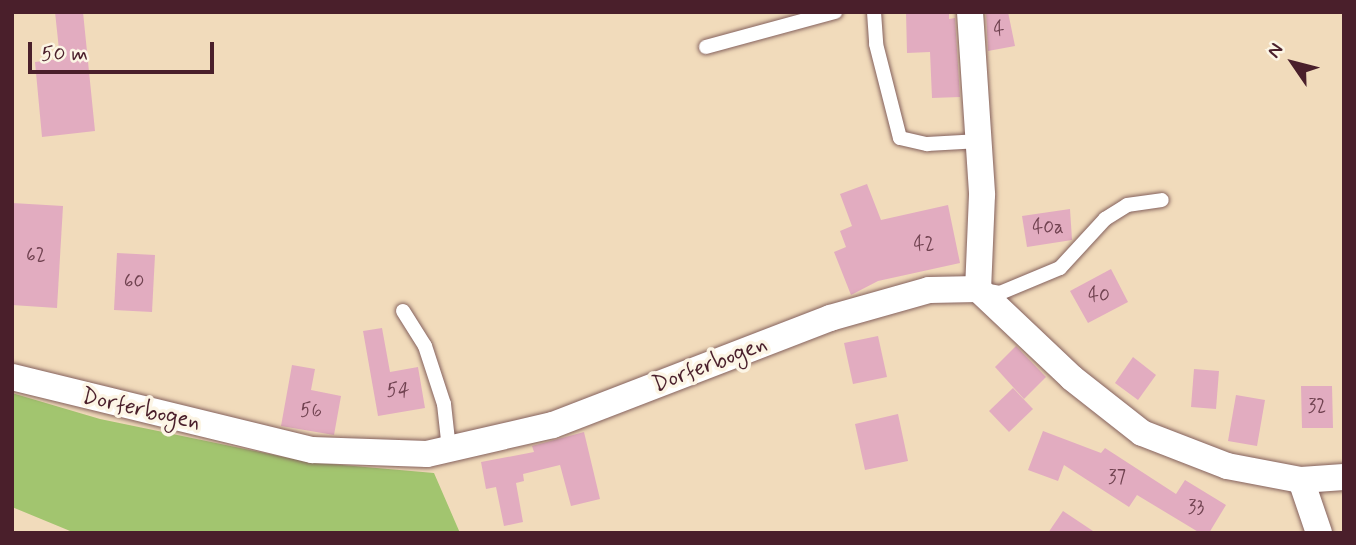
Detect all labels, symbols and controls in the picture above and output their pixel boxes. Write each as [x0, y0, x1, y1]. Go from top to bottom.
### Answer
house number: 4 [993, 19, 1005, 41]
scale bar [32, 28, 217, 72]
north arrow [1258, 28, 1328, 98]
text: N [1262, 38, 1289, 63]
text: 50 m [41, 40, 88, 68]
house number: 40a [1032, 217, 1064, 239]
house number: 42 [913, 234, 935, 256]
house number: 62 [26, 245, 46, 267]
house number: 60 [124, 271, 144, 293]
house number: 40 [1088, 285, 1110, 307]
street label: Dorferbogen [649, 330, 771, 400]
house number: 54 [387, 380, 409, 402]
street label: Dorferbogen [79, 383, 203, 437]
house number: 32 [1308, 396, 1326, 418]
house number: 56 [300, 400, 322, 422]
house number: 37 [1108, 467, 1126, 489]
house number: 33 [1188, 497, 1204, 519]

